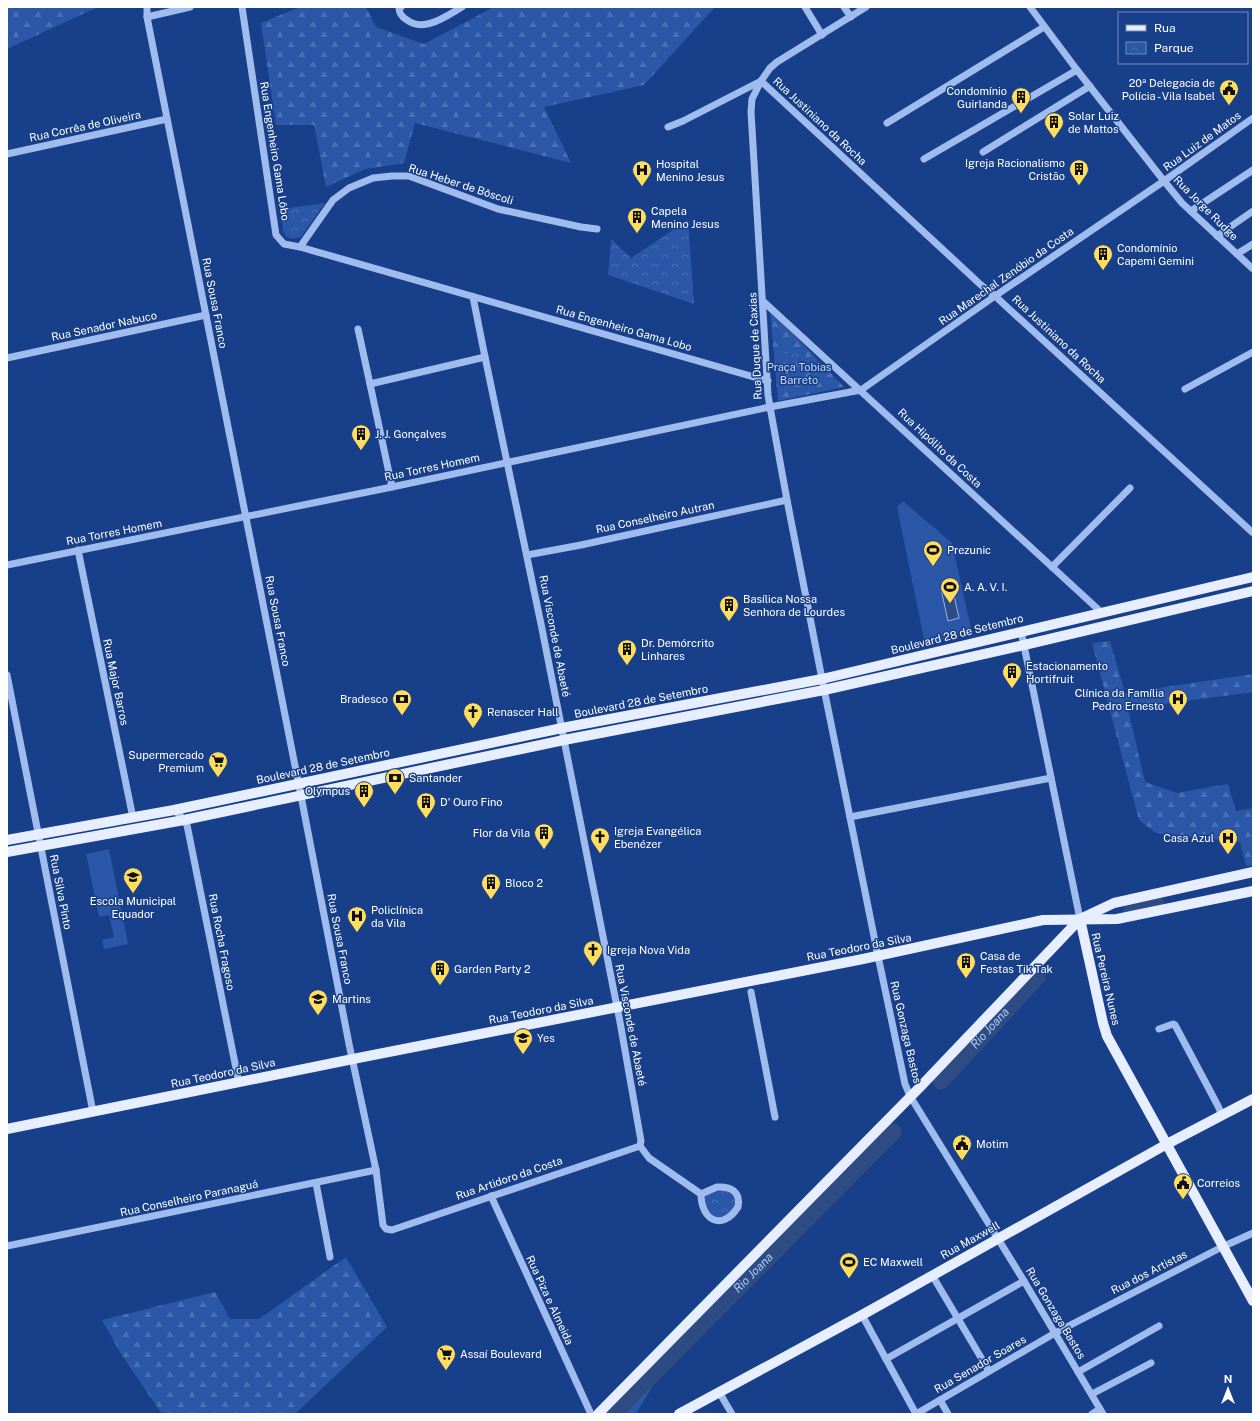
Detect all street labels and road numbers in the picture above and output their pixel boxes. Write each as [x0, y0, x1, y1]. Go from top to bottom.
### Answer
street label: Rua Justiniano da Rocha [771, 75, 869, 167]
street label: Rua Engenheiro Gama Lôbo [258, 81, 292, 221]
street label: Rua Corrêa de Oliveira [28, 108, 142, 144]
street label: Rua Luiz de Matos [1161, 109, 1243, 173]
street label: Rua Heber de Bôscoli [407, 161, 515, 207]
street label: Rua Jorge Rudge [1171, 173, 1241, 243]
street label: Rua Marechal Zenóbio da Costa [936, 225, 1076, 327]
street label: Rua Sousa Franco [200, 257, 230, 349]
street label: Rua Duque de Caxias [746, 292, 764, 400]
street label: Rua Justiniano da Rocha [1010, 293, 1108, 385]
street label: Rua Engenheiro Gama Lobo [555, 303, 693, 353]
street label: Rua Senador Nabuco [50, 309, 158, 343]
street label: Rua Hipólito da Costa [896, 406, 984, 490]
street label: Rua Torres Homem [383, 451, 481, 483]
street label: Rua Conselheiro Autran [595, 499, 715, 535]
street label: Rua Torres Homem [65, 517, 163, 547]
street label: Rua Visconde de Abaeté [537, 574, 573, 698]
street label: Rua Sousa Franco [263, 575, 293, 667]
street label: Boulevard 28 de Setembro [890, 612, 1024, 656]
street label: Rua Major Barros [101, 638, 131, 727]
street label: Boulevard 28 de Setembro [573, 682, 709, 720]
street label: Boulevard 28 de Setembro [255, 746, 391, 786]
street label: Rua Silva Pinto [48, 853, 74, 931]
street label: Rua Rocha Fragoso [207, 893, 237, 991]
street label: Rua Sousa Franco [325, 893, 355, 985]
street label: Rua Teodoro da Silva [806, 931, 912, 963]
street label: Rua Pereira Nunes [1090, 932, 1123, 1027]
street label: Rua Visconde de Abaeté [613, 963, 649, 1087]
street label: Rua Gonzaga Bastos [888, 980, 924, 1085]
street label: Rua Teodoro da Silva [488, 994, 594, 1026]
street label: Rua Teodoro da Silva [170, 1056, 276, 1090]
street label: Rua Artidoro da Costa [454, 1154, 564, 1202]
street label: Rua Conselheiro Paranaguá [119, 1177, 259, 1219]
street label: Rua Maxwell [938, 1219, 1002, 1261]
street label: Rua dos Artistas [1109, 1247, 1189, 1296]
street label: Rua Piza e Almeida [524, 1253, 576, 1347]
street label: Rua Gonzaga Bastos [1024, 1265, 1088, 1361]
street label: Rua Senador Soares [932, 1333, 1028, 1395]

